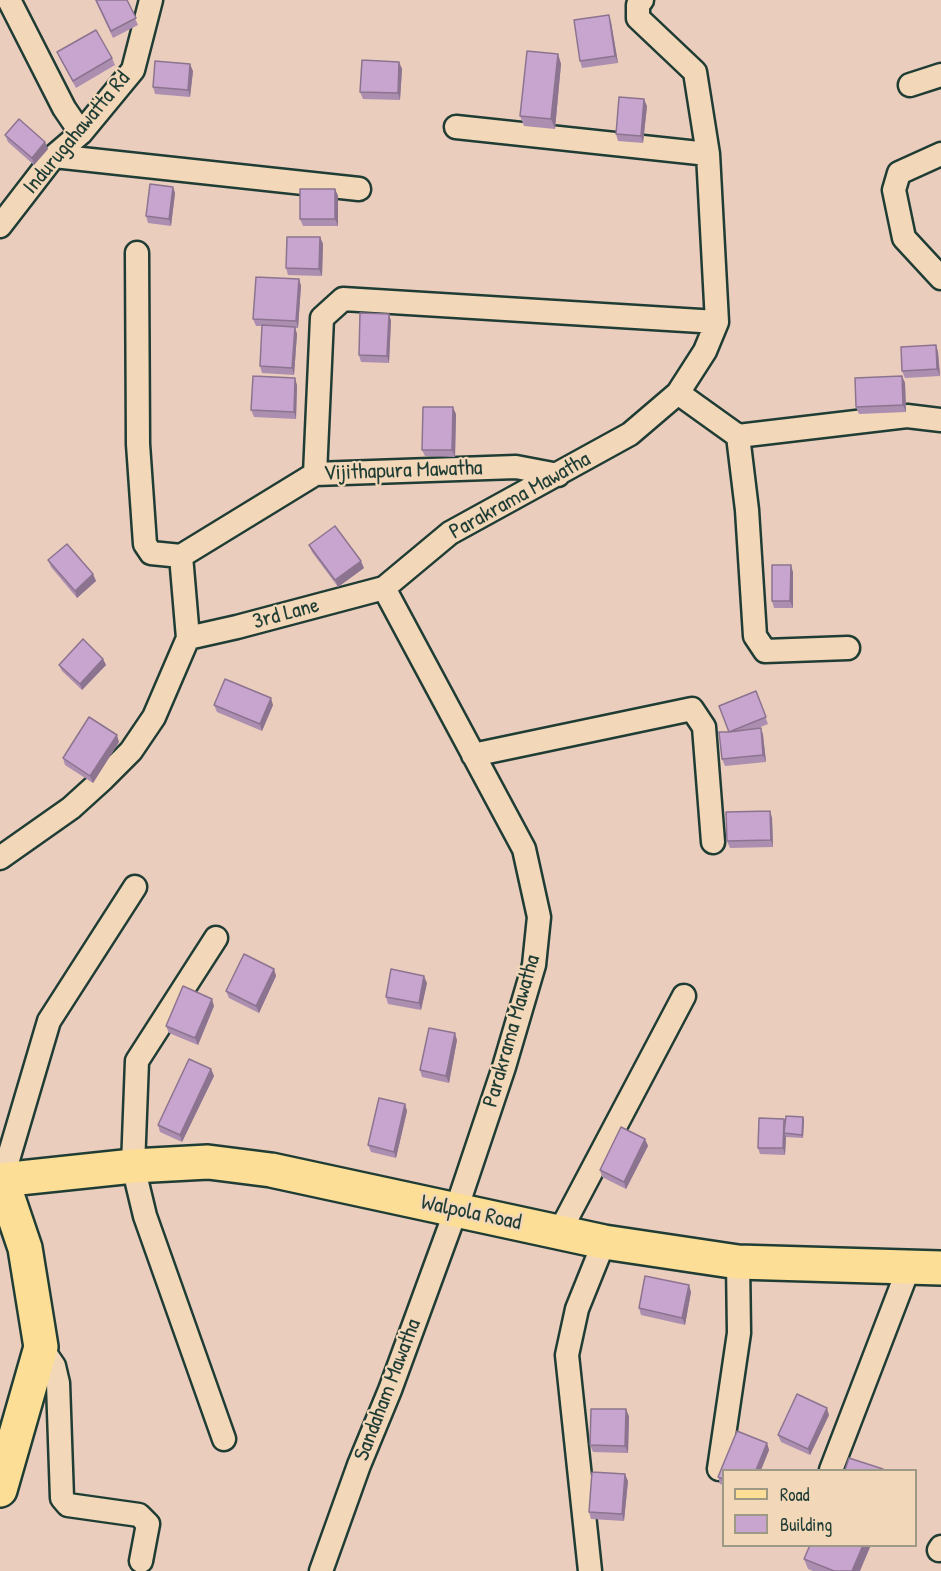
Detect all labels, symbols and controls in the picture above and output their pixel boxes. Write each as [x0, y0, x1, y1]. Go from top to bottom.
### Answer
street label: Indurugahawatta Rd [18, 66, 136, 200]
street label: Parakrama Mawatha [445, 446, 595, 546]
street label: Vijithapura Mawatha [323, 455, 483, 487]
street label: 3rd Lane [250, 593, 322, 635]
street label: Parakrama Mawatha [478, 952, 546, 1110]
street label: Walpola Road [418, 1189, 524, 1237]
street label: Sandaham Mawatha [349, 1315, 427, 1465]
legend [722, 1469, 917, 1547]
text: Road [780, 1482, 810, 1507]
text: Building [780, 1512, 832, 1537]

